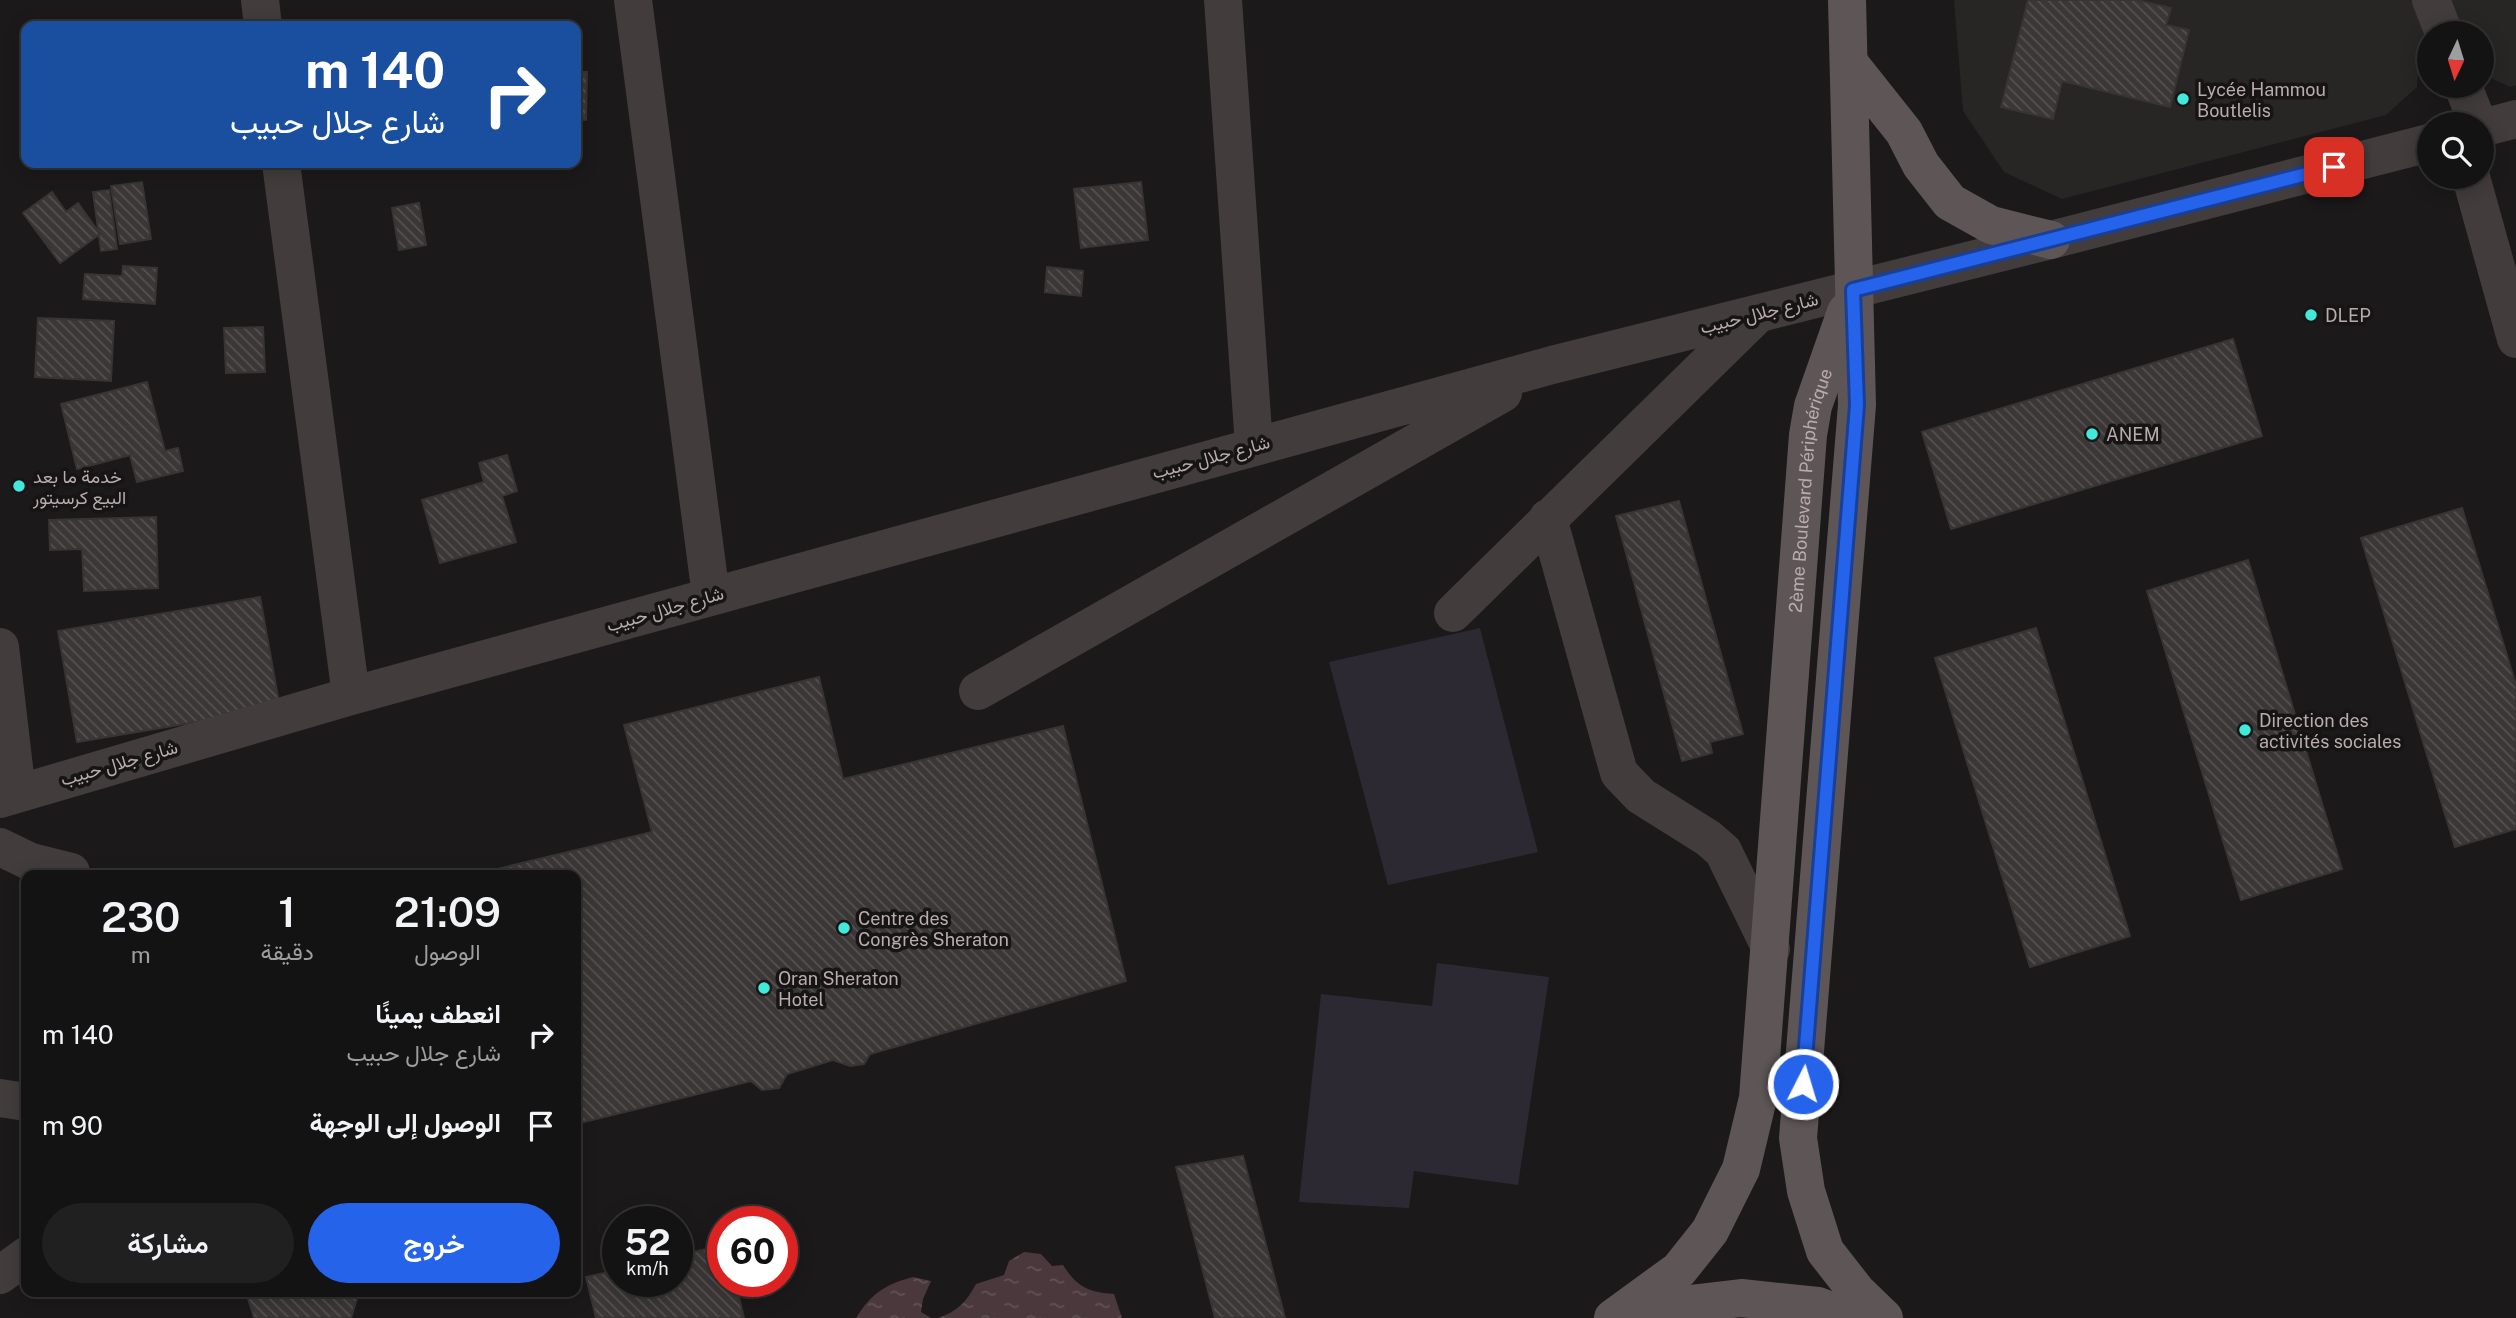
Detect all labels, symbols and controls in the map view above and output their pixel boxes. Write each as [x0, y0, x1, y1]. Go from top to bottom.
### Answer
north arrow [2417, 21, 2494, 98]
map controls [2417, 21, 2494, 189]
text: 140 m [305, 41, 445, 99]
icon: right [469, 49, 560, 140]
place label: Lycée Hammou Boutlelis [2197, 79, 2326, 121]
marker: Lycée Hammou Boutlelis [2175, 91, 2191, 107]
text: شارع جلال حبيب [230, 103, 445, 140]
button: search [2417, 112, 2494, 189]
pin [2304, 137, 2364, 197]
icon: arrive [2315, 148, 2353, 186]
street label: شارع جلال حبيب [1698, 288, 1821, 340]
place label: DLEP [2325, 305, 2371, 326]
marker: DLEP [2303, 307, 2319, 323]
street label: 2ème Boulevard Périphérique [1784, 365, 1836, 613]
place label: ANEM [2106, 424, 2160, 445]
marker: ANEM [2084, 426, 2100, 442]
street label: شارع جلال حبيب [1150, 431, 1273, 485]
place label: خدمة ما بعد البيع كرسيتور [32, 466, 126, 510]
marker: خدمة ما بعد البيع كرسيتور [11, 478, 27, 494]
street label: شارع جلال حبيب [604, 582, 727, 638]
place label: Direction des activités sociales [2259, 710, 2401, 752]
marker: Direction des activités sociales [2237, 722, 2253, 738]
street label: شارع جلال حبيب [58, 736, 181, 792]
text: 1 [278, 887, 296, 936]
text: 21:09 [394, 887, 501, 936]
text: 230 [101, 892, 180, 941]
place label: Centre des Congrès Sheraton [858, 908, 1009, 950]
marker: Centre des Congrès Sheraton [836, 920, 852, 936]
text: دقيقة [260, 938, 314, 965]
text: الوصول [414, 938, 481, 965]
text: m [131, 941, 151, 968]
place label: Oran Sheraton Hotel [778, 968, 899, 1010]
marker: Oran Sheraton Hotel [756, 980, 772, 996]
text: انعطف يمينًا [375, 998, 501, 1029]
icon: right [522, 1016, 560, 1054]
text: 140 m [42, 1019, 114, 1050]
text: شارع جلال حبيب [346, 1039, 501, 1066]
position arrow [1766, 1047, 1840, 1121]
text: الوصول إلى الوجهة [310, 1107, 501, 1138]
icon: arrive [522, 1107, 560, 1145]
text: 90 m [42, 1110, 103, 1141]
button: مشاركة [42, 1203, 294, 1283]
button: خروج [308, 1203, 560, 1283]
speed limit sign: 60 [707, 1206, 798, 1297]
text: 52 [625, 1222, 670, 1263]
text: km/h [626, 1258, 669, 1279]

